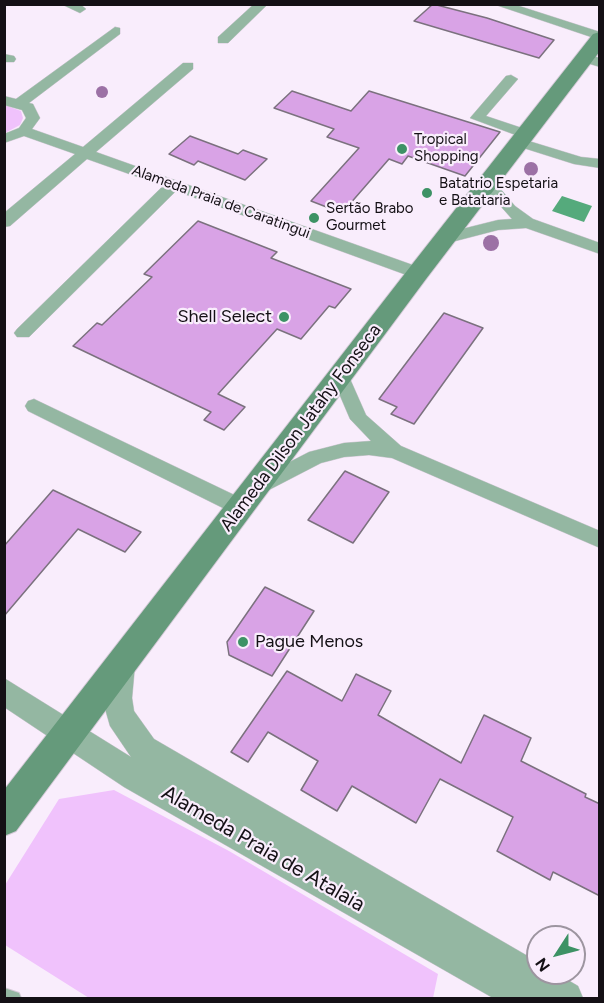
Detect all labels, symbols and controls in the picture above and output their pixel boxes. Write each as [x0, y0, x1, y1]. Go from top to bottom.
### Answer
place label: Tropical Shopping [414, 131, 479, 166]
marker: Tropical Shopping [395, 142, 409, 156]
street label: Alameda Praia de Caratingui [129, 161, 313, 243]
place label: Batatrio Espetaria e Batataria [439, 175, 558, 210]
marker: Batatrio Espetaria e Batataria [420, 186, 434, 200]
place label: Sertão Brabo Gourmet [326, 200, 414, 235]
marker: Sertão Brabo Gourmet [307, 211, 321, 225]
place label: Shell Select [178, 306, 272, 328]
marker: Shell Select [277, 310, 291, 324]
street label: Alameda Dilson Jatahy Fonseca [216, 320, 386, 536]
place label: Pague Menos [255, 631, 363, 653]
marker: Pague Menos [236, 635, 250, 649]
street label: Alameda Praia de Atalaia [157, 780, 369, 918]
north arrow [526, 925, 586, 985]
text: N [531, 954, 554, 975]

